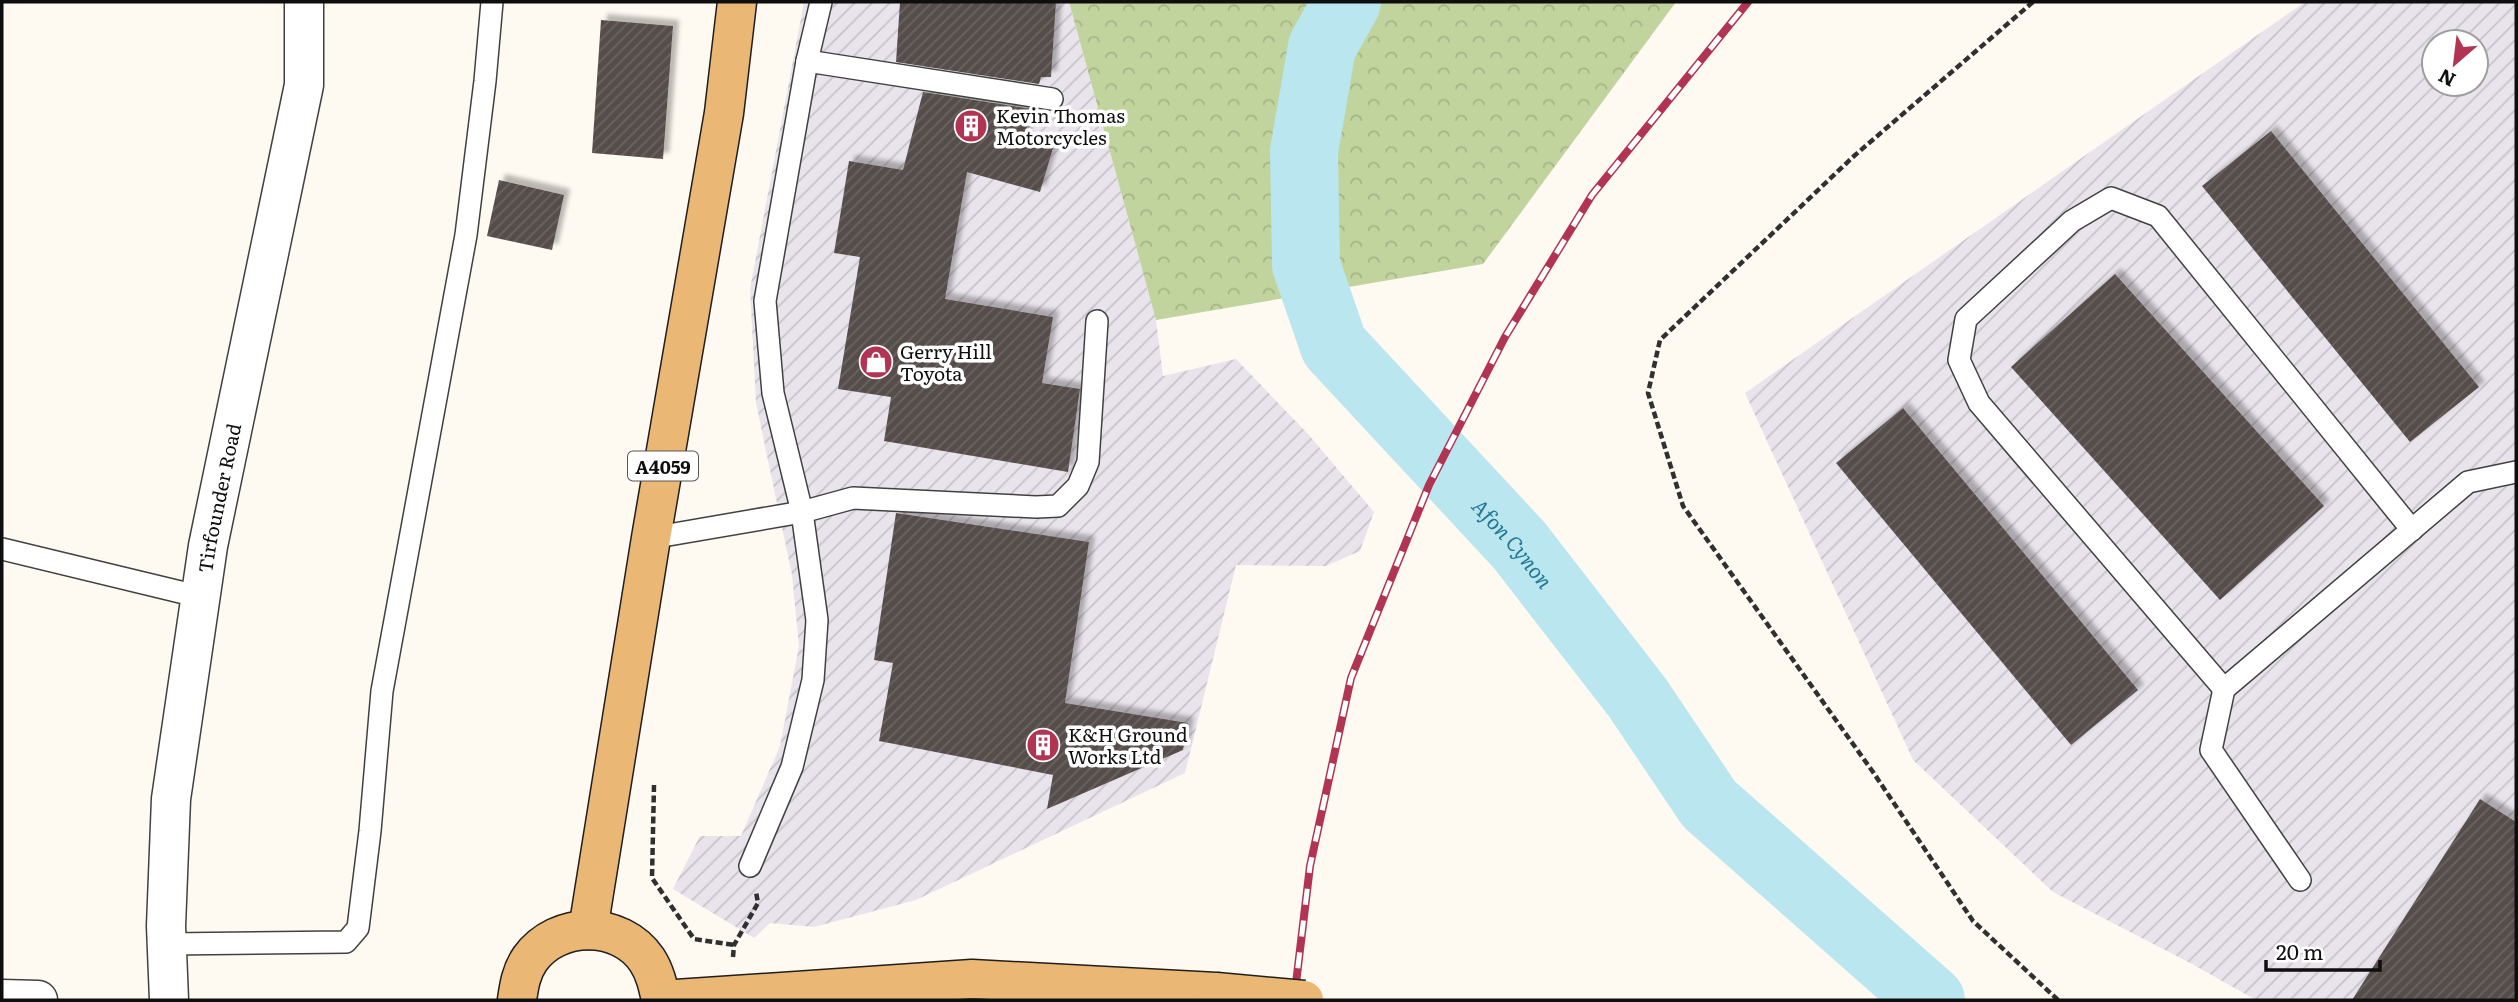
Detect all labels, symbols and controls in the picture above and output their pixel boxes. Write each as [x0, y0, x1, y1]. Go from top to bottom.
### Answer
north arrow [2420, 28, 2490, 98]
text: N [2433, 63, 2460, 95]
place label: Kevin Thomas Motorcycles [996, 101, 1125, 151]
building icon: Kevin Thomas Motorcycles [952, 107, 990, 145]
place label: Gerry Hill Toyota [900, 337, 992, 387]
shop icon: Gerry Hill Toyota [857, 343, 895, 381]
street label: Tirfounder Road [190, 420, 247, 575]
road number: A4059 [628, 452, 698, 480]
water label: Afon Cynon [1466, 490, 1562, 594]
place label: K&H Ground Works Ltd [1068, 720, 1188, 770]
building icon: K&H Ground Works Ltd [1024, 726, 1062, 764]
scale bar [2266, 928, 2380, 972]
text: 20 m [2276, 935, 2323, 966]

